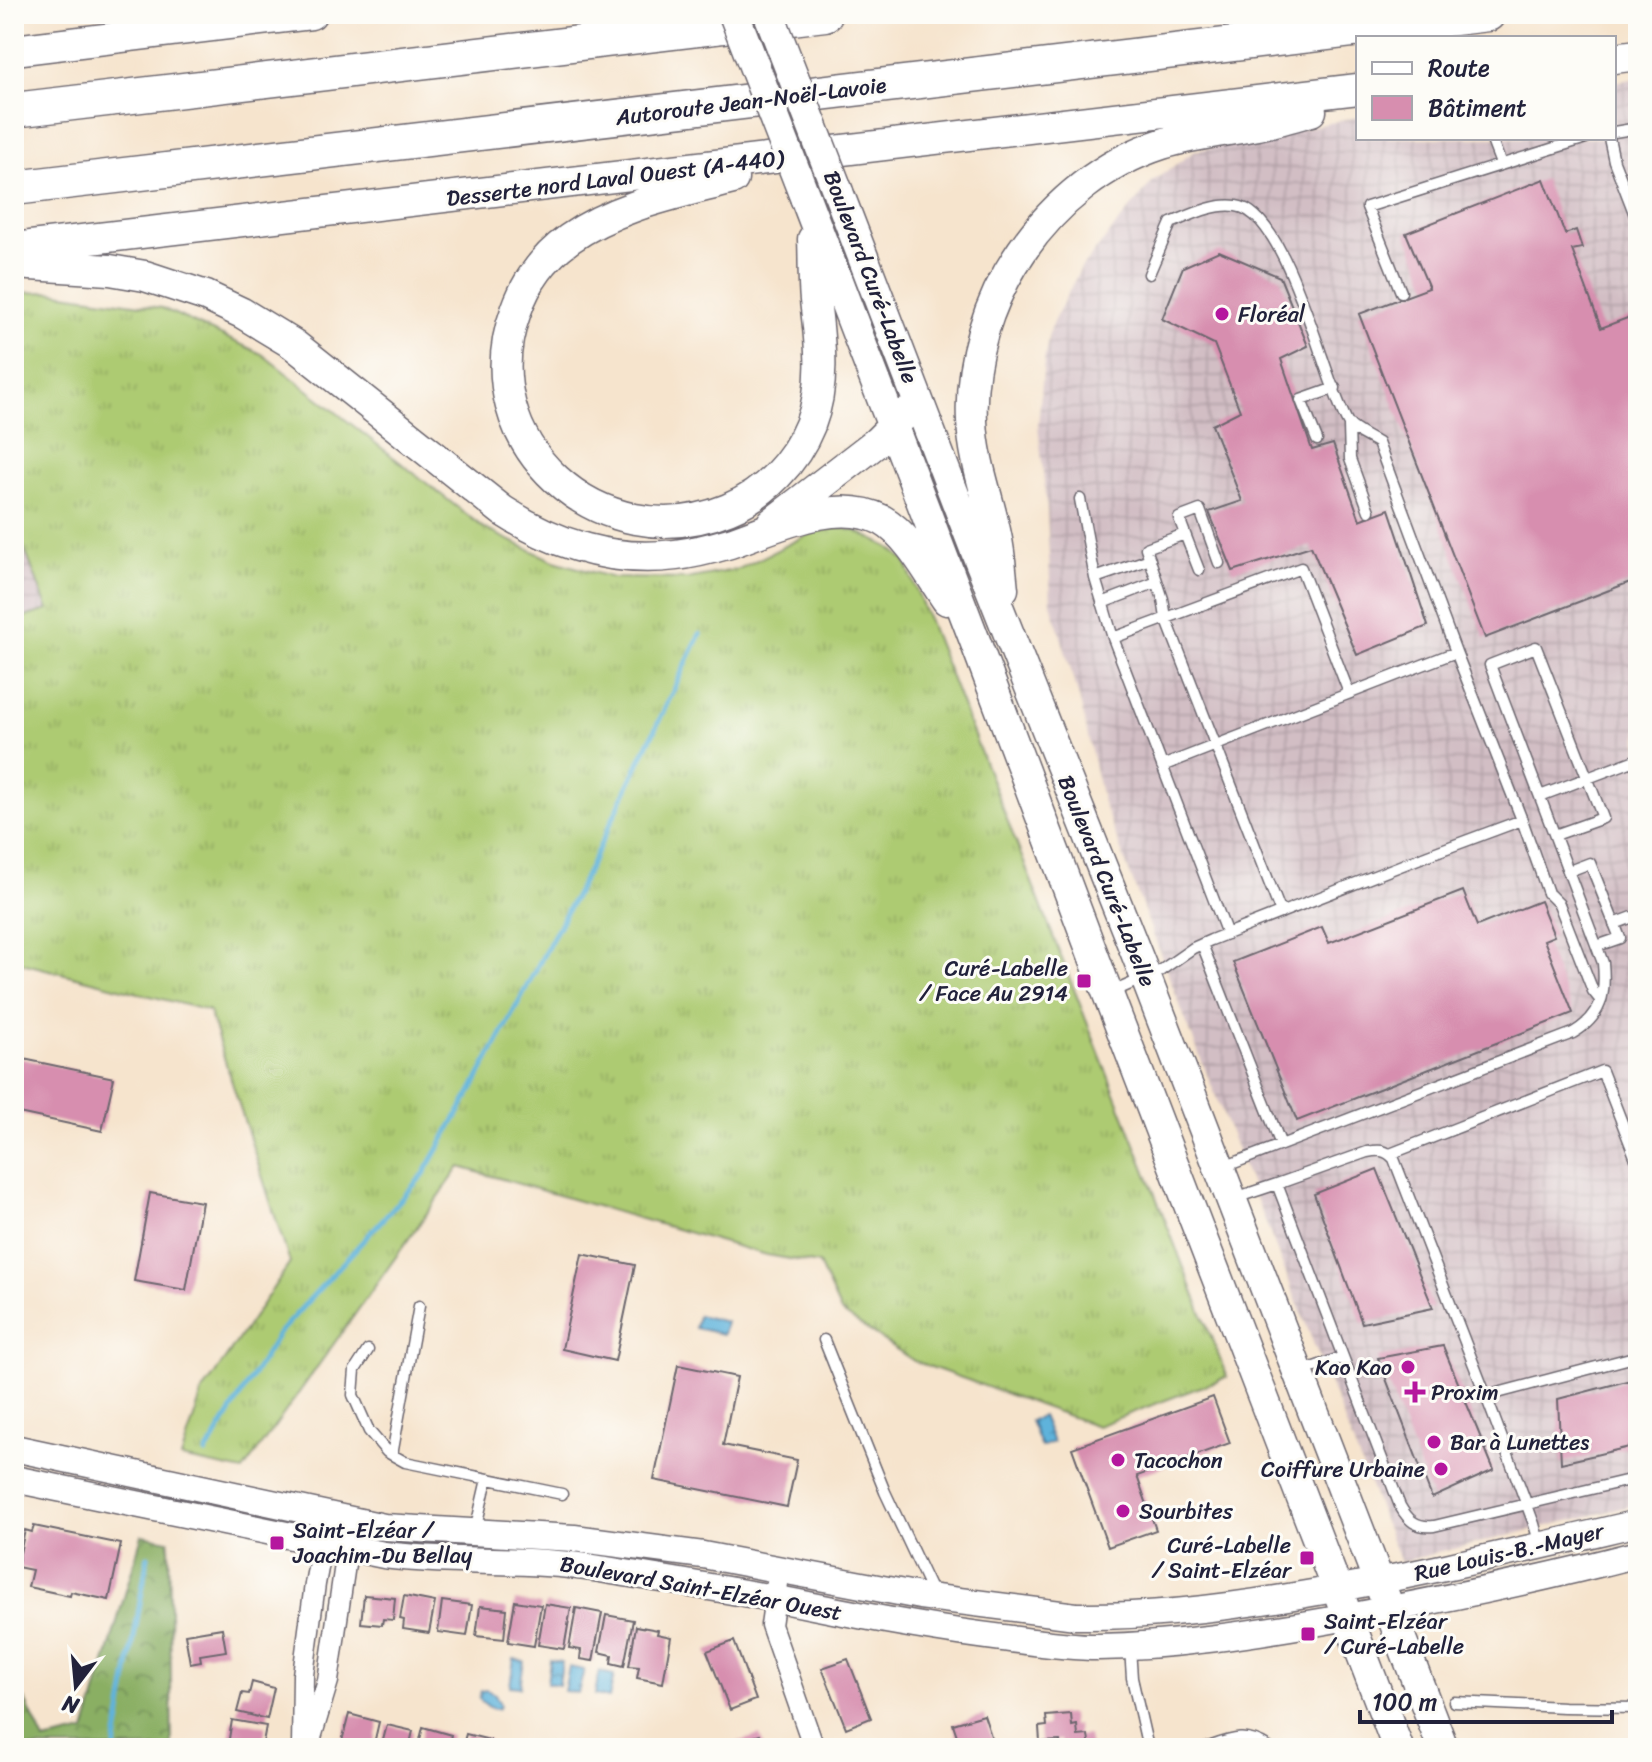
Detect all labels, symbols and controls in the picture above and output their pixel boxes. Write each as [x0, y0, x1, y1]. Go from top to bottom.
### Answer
legend [1356, 36, 1616, 140]
text: Route [1428, 47, 1490, 89]
street label: Autoroute Jean-Noël-Lavoie [612, 65, 889, 137]
text: Bâtiment [1428, 87, 1527, 129]
street label: Desserte nord Laval Ouest (A-440) [444, 138, 787, 218]
street label: Boulevard Curé-Labelle [812, 165, 930, 389]
place label: Floréal [1238, 295, 1306, 334]
marker: Floréal [1213, 305, 1231, 323]
street label: Boulevard Curé-Labelle [1047, 769, 1167, 993]
place label: Curé-Labelle / Face Au 2914 [919, 949, 1068, 1013]
marker: Curé-Labelle / Face Au 2914 [1075, 972, 1093, 990]
place label: Kao Kao [1315, 1348, 1392, 1387]
marker: Kao Kao [1399, 1358, 1417, 1376]
place label: Proxim [1431, 1373, 1499, 1412]
marker: Proxim [1406, 1383, 1424, 1401]
place label: Bar à Lunettes [1450, 1423, 1589, 1462]
marker: Bar à Lunettes [1425, 1433, 1443, 1451]
place label: Tacochon [1134, 1441, 1223, 1480]
place label: Coiffure Urbaine [1261, 1450, 1425, 1489]
marker: Tacochon [1109, 1451, 1127, 1469]
marker: Coiffure Urbaine [1432, 1460, 1450, 1478]
place label: Sourbites [1139, 1492, 1234, 1531]
marker: Sourbites [1114, 1502, 1132, 1520]
place label: Saint-Elzéar / Joachim-Du Bellay [292, 1511, 473, 1575]
street label: Rue Louis-B.-Mayer [1411, 1511, 1609, 1593]
place label: Curé-Labelle / Saint-Elzéar [1151, 1526, 1293, 1590]
marker: Saint-Elzéar / Joachim-Du Bellay [268, 1534, 286, 1552]
street label: Boulevard Saint-Elzéar Ouest [557, 1544, 845, 1632]
marker: Curé-Labelle / Saint-Elzéar [1298, 1549, 1316, 1567]
place label: Saint-Elzéar / Curé-Labelle [1324, 1602, 1464, 1666]
marker: Saint-Elzéar / Curé-Labelle [1299, 1625, 1317, 1643]
north arrow [36, 1646, 116, 1726]
scale bar [1360, 1674, 1612, 1724]
text: 100 m [1372, 1681, 1437, 1723]
text: N [57, 1684, 84, 1726]

